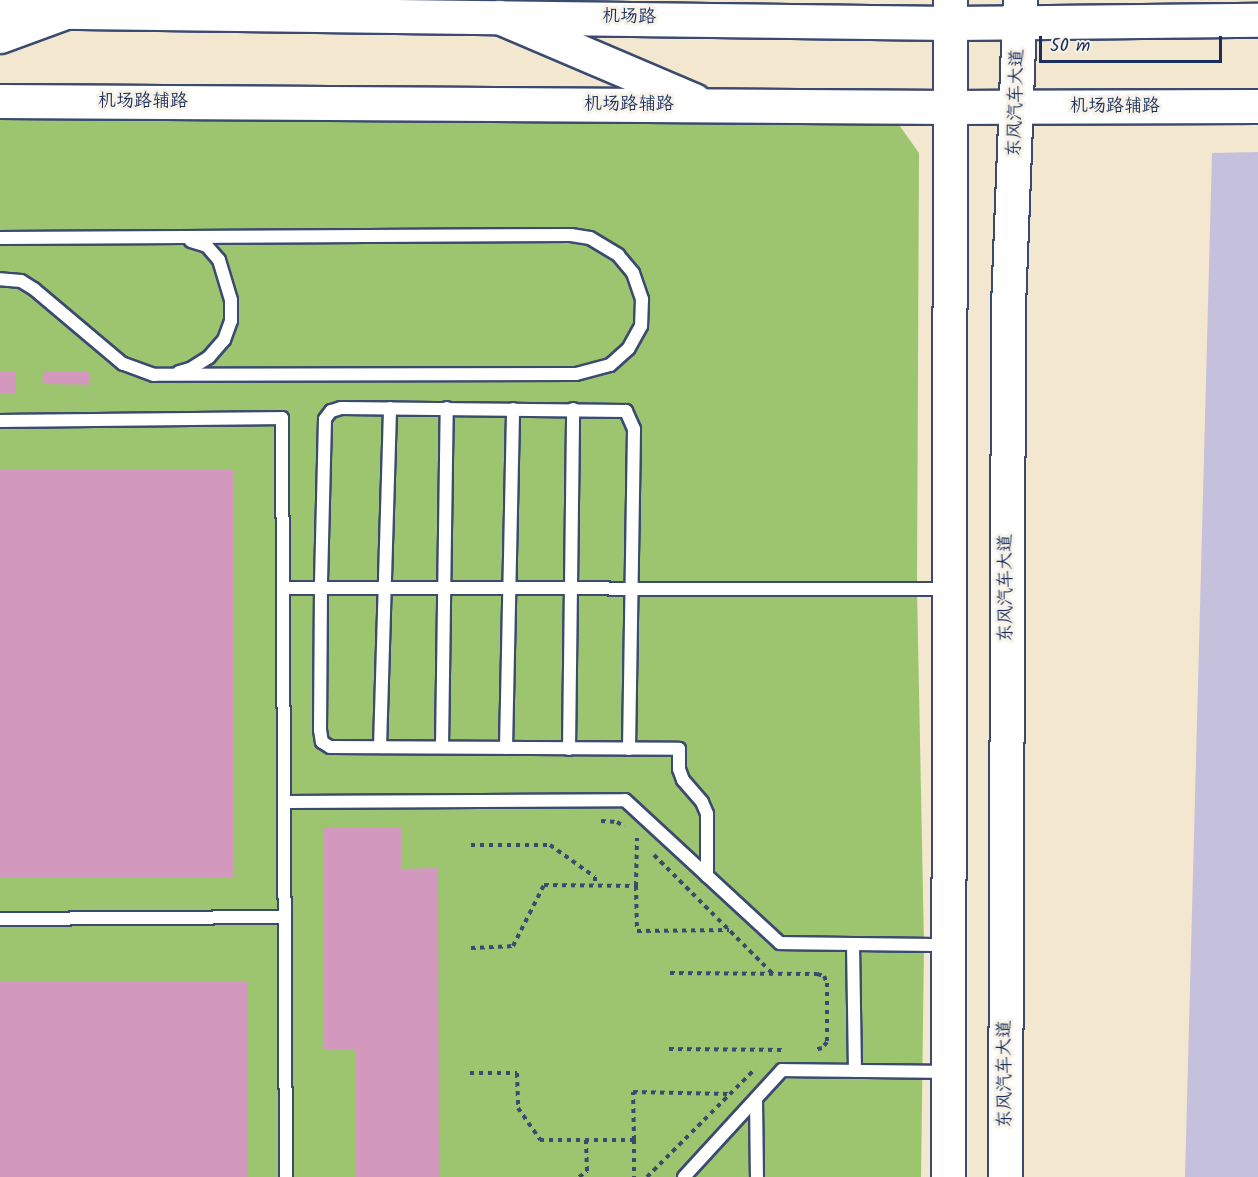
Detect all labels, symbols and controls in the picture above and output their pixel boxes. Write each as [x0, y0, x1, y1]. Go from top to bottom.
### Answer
street label: 机场路 [602, 7, 656, 29]
scale bar [1042, 24, 1225, 62]
text: 50 m [1050, 32, 1090, 61]
street label: 东风汽车大道 [1004, 49, 1030, 157]
street label: 机场路辅路 [98, 91, 188, 113]
street label: 机场路辅路 [584, 94, 674, 116]
street label: 机场路辅路 [1070, 96, 1160, 118]
street label: 东风汽车大道 [996, 534, 1018, 642]
street label: 东风汽车大道 [995, 1020, 1017, 1128]

